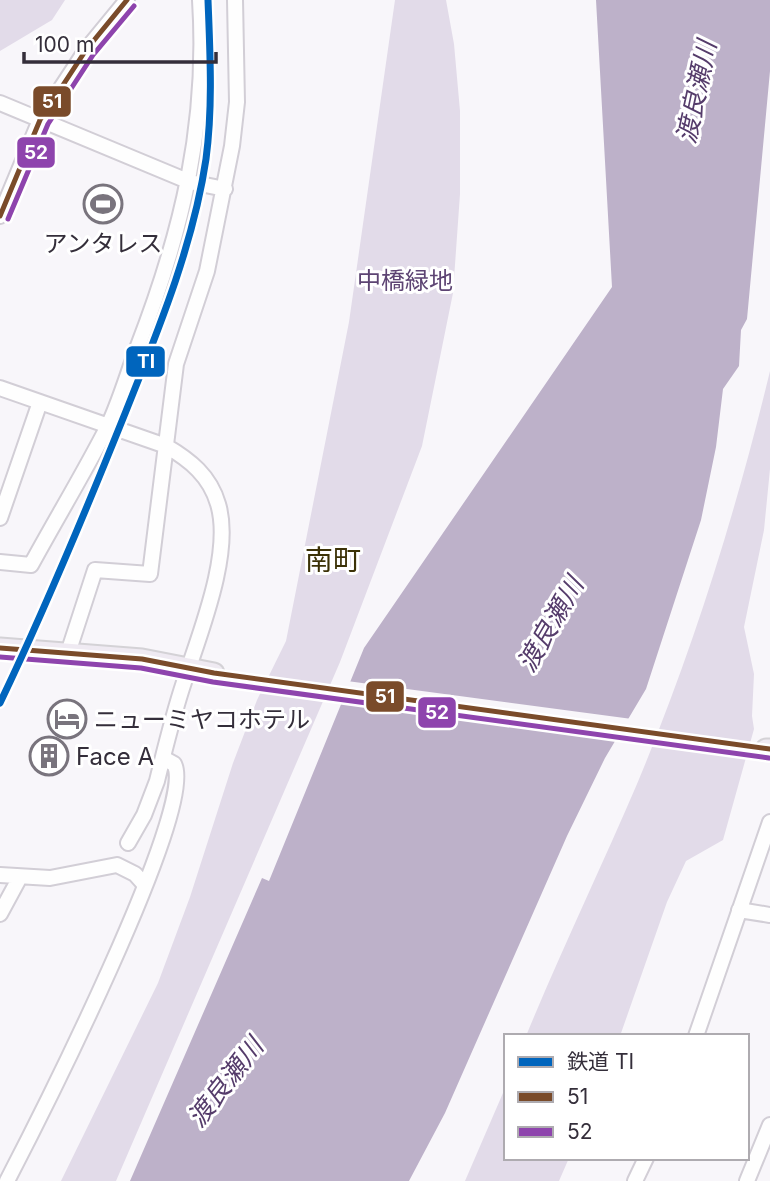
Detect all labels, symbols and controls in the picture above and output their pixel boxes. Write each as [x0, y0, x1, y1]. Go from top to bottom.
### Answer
scale bar [24, 21, 217, 65]
text: 100 m [35, 32, 94, 57]
water label: 渡良瀬川 [670, 35, 723, 146]
line badge: 51 [32, 85, 72, 118]
text: 51 [42, 90, 62, 113]
line badge: 52 [16, 136, 56, 169]
text: 52 [24, 141, 48, 164]
sports icon: アンタレス [82, 183, 124, 225]
place label: アンタレス [43, 229, 163, 258]
park label: 中橋緑地 [357, 266, 453, 295]
line badge: TI [125, 345, 166, 378]
text: TI [137, 350, 155, 373]
district label: 南町 [305, 543, 361, 577]
water label: 渡良瀬川 [511, 569, 591, 677]
line badge: 51 [365, 680, 405, 713]
text: 51 [375, 685, 395, 708]
line badge: 52 [417, 696, 457, 729]
hotel icon: ニューミヤコホテル [46, 698, 88, 740]
text: 52 [425, 701, 449, 724]
place label: ニューミヤコホテル [94, 705, 310, 734]
building icon: Face A [28, 735, 70, 777]
place label: Face A [76, 742, 154, 771]
water label: 渡良瀬川 [181, 1029, 271, 1133]
legend [504, 1034, 749, 1160]
text: 鉄道 TI [567, 1049, 634, 1074]
text: 51 [567, 1084, 588, 1109]
text: 52 [567, 1119, 593, 1144]

